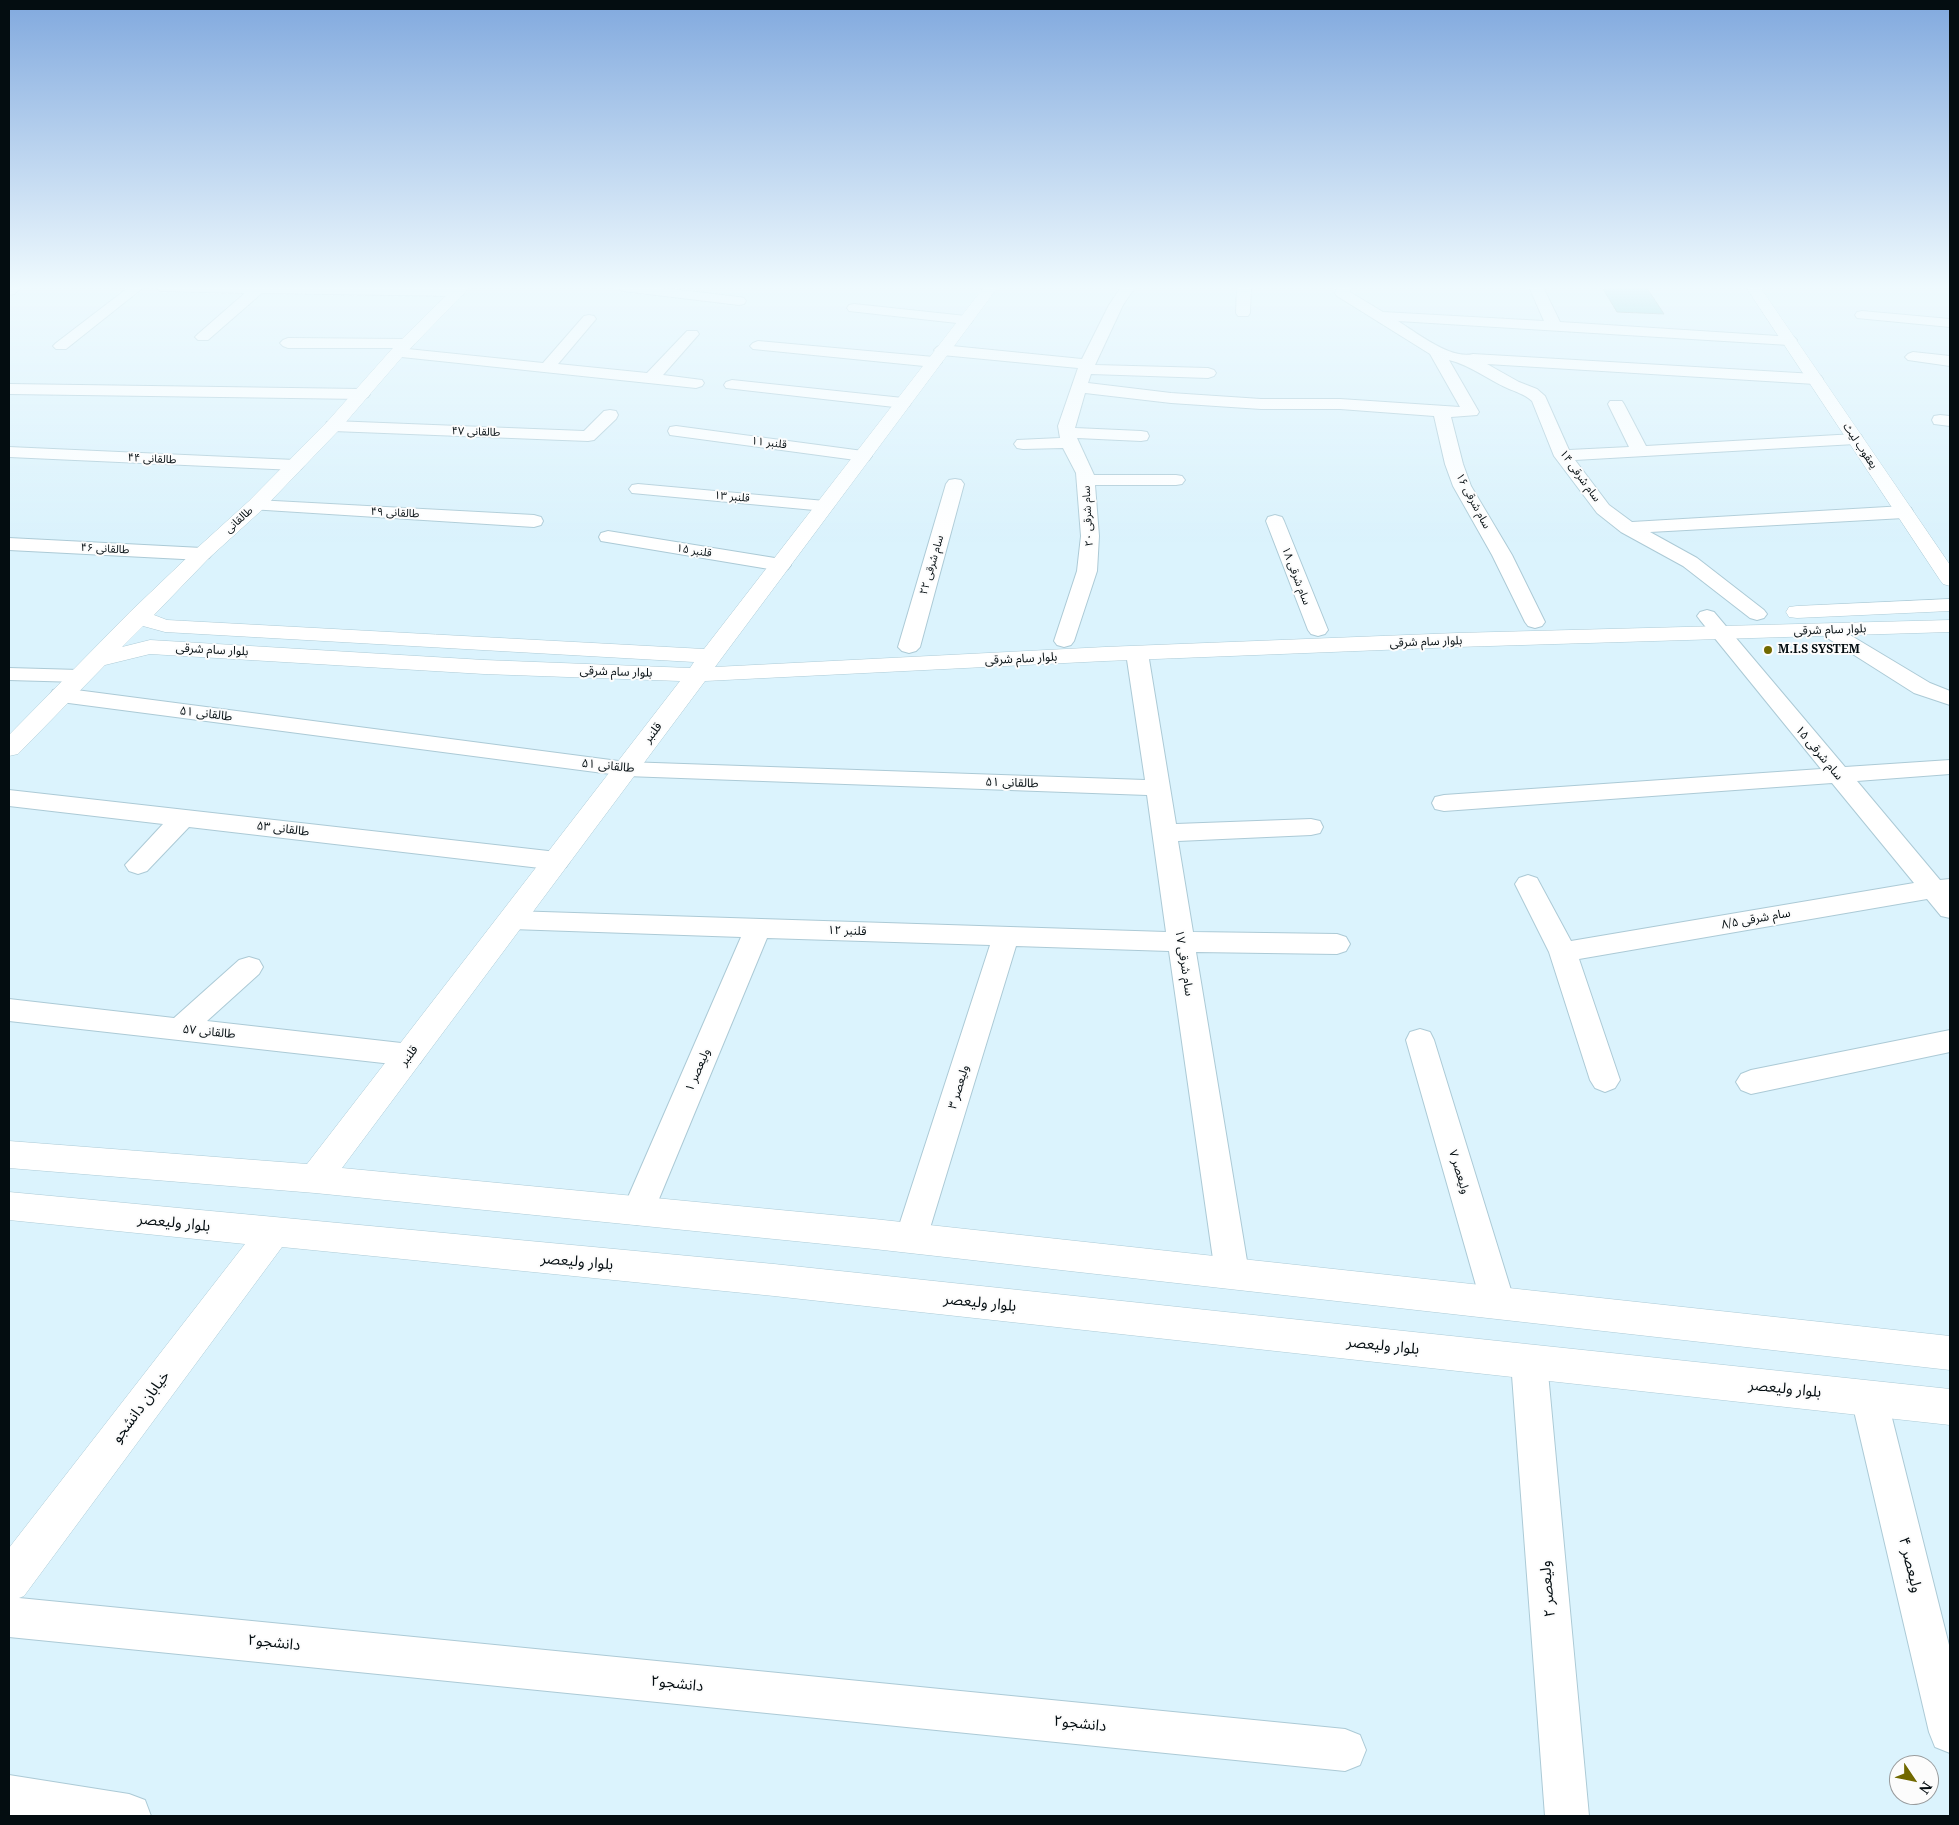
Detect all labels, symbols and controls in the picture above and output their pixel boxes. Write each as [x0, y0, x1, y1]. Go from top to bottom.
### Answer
street label: یعقوب لیث [1840, 421, 1880, 471]
street label: طالقانی ۴۷ [451, 425, 501, 439]
street label: قلنبر ۱۱ [751, 434, 787, 452]
street label: سام شرقی ۱۴ [1557, 447, 1603, 505]
street label: طالقانی ۴۴ [127, 451, 177, 467]
street label: سام شرقی ۱۶ [1453, 471, 1493, 531]
street label: سام شرقی ۲۰ [1080, 485, 1096, 547]
street label: قلنبر ۱۳ [714, 489, 750, 505]
street label: طالقانی [222, 504, 256, 536]
street label: طالقانی ۴۹ [370, 505, 420, 521]
street label: سام شرقی ۲۲ [917, 534, 947, 596]
street label: طالقانی ۴۶ [80, 541, 130, 557]
street label: قلنبر ۱۵ [675, 542, 713, 560]
street label: سام شرقی ۱۸ [1279, 545, 1313, 607]
street label: بلوار سام شرقی [1793, 622, 1867, 638]
street label: بلوار سام شرقی [1389, 634, 1463, 650]
street label: بلوار سام شرقی [175, 641, 249, 659]
place label: M.I.S SYSTEM [1778, 643, 1860, 657]
marker: M.I.S SYSTEM [1762, 644, 1774, 656]
street label: بلوار سام شرقی [984, 650, 1058, 668]
street label: بلوار سام شرقی [579, 664, 653, 680]
street label: طالقانی ۵۱ [179, 704, 233, 724]
street label: قلنبر [641, 720, 665, 746]
street label: سام شرقی ۱۵ [1792, 723, 1846, 783]
street label: طالقانی ۵۱ [581, 756, 635, 776]
street label: طالقانی ۵۱ [985, 775, 1039, 791]
street label: طالقانی ۵۳ [256, 819, 310, 839]
street label: سام شرقی ۸/۵ [1720, 906, 1792, 932]
street label: قلنبر ۱۲ [827, 923, 867, 939]
street label: سام شرقی ۱۷ [1172, 929, 1196, 997]
street label: طالقانی ۵۷ [182, 1022, 236, 1042]
street label: قلنبر [397, 1043, 421, 1069]
street label: ولیعصر ۱ [683, 1046, 713, 1094]
street label: ولیعصر ۳ [945, 1063, 973, 1111]
street label: ولیعصر ۷ [1445, 1148, 1473, 1196]
street label: بلوار ولیعصر [137, 1210, 211, 1236]
street label: بلوار ولیعصر [540, 1250, 614, 1274]
street label: بلوار ولیعصر [943, 1290, 1017, 1316]
street label: بلوار ولیعصر [1346, 1333, 1420, 1359]
street label: خیابان دانشجو [108, 1367, 174, 1447]
street label: بلوار ولیعصر [1748, 1376, 1822, 1402]
street label: ولیعصر ۴ [1894, 1535, 1926, 1595]
street label: ولیعصر ۲ [1537, 1560, 1559, 1618]
street label: دانشجو۲ [247, 1631, 301, 1655]
street label: دانشجو۲ [650, 1672, 704, 1696]
street label: دانشجو۲ [1053, 1712, 1107, 1736]
north arrow [1889, 1755, 1939, 1805]
text: N [1915, 1778, 1937, 1798]

